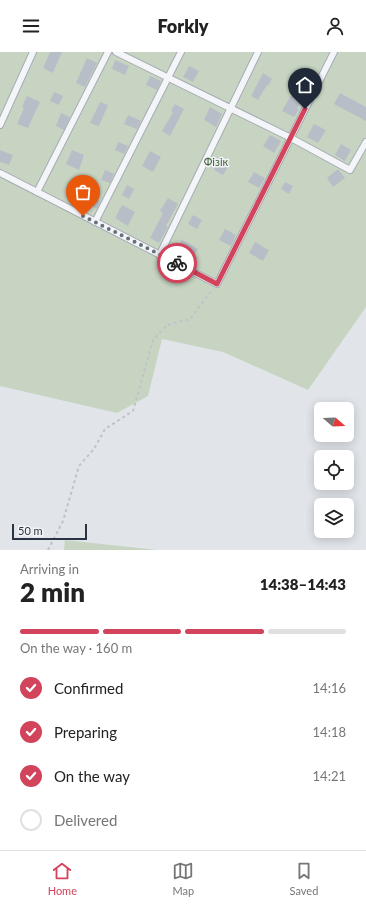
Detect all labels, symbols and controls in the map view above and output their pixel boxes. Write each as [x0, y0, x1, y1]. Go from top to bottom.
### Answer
icon: menu [20, 15, 42, 37]
text: Forkly [157, 15, 209, 37]
icon: person [324, 15, 346, 37]
pin [288, 68, 322, 109]
icon: home [294, 74, 316, 96]
park label: Фізік [204, 155, 229, 168]
pin [66, 175, 100, 216]
icon: bag [72, 181, 94, 203]
courier [157, 243, 197, 283]
icon: bike [166, 252, 188, 274]
north arrow [314, 402, 354, 442]
map controls [314, 402, 354, 538]
button: locate [314, 450, 354, 490]
button: layers [314, 498, 354, 538]
scale bar [12, 522, 87, 541]
text: 50 m [18, 524, 43, 537]
text: Arriving in [20, 561, 79, 577]
text: 14:38–14:43 [260, 575, 346, 593]
text: 2 min [20, 576, 85, 608]
text: On the way · 160 m [20, 640, 132, 656]
icon: check [20, 677, 42, 699]
text: Confirmed [54, 679, 123, 697]
text: 14:16 [313, 680, 346, 696]
icon: check [20, 721, 42, 743]
text: Preparing [54, 723, 117, 741]
text: 14:18 [313, 724, 346, 740]
icon: check [20, 765, 42, 787]
text: On the way [54, 767, 130, 785]
text: 14:21 [313, 768, 346, 784]
text: Delivered [54, 811, 117, 829]
tab: Home [48, 860, 77, 897]
tab: Map [172, 860, 194, 897]
tab: Saved [290, 860, 318, 897]

